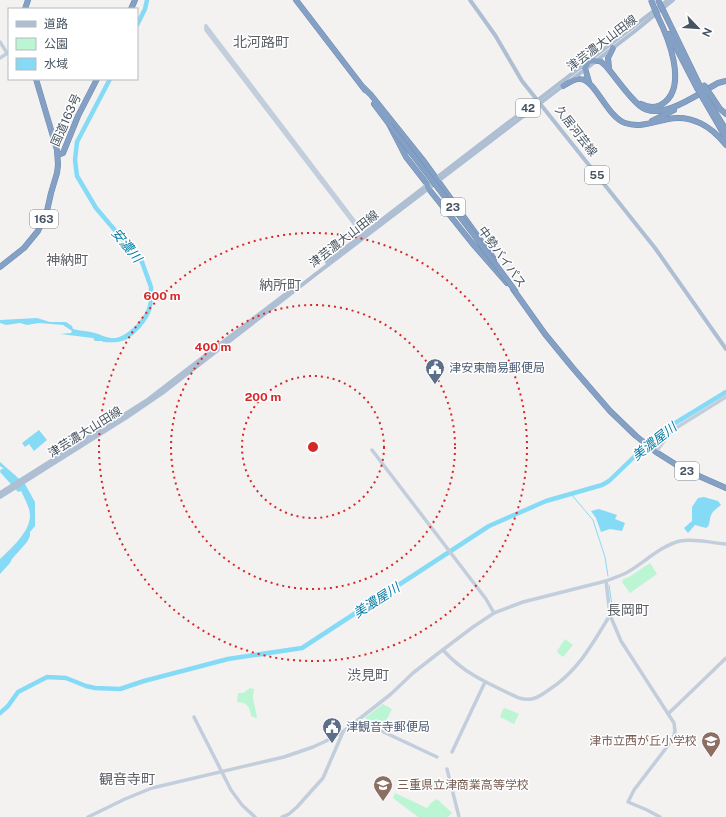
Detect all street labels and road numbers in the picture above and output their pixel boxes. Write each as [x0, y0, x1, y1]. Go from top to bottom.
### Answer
street label: 津芸濃大山田線 [564, 12, 640, 74]
street label: 国道163号 [48, 92, 84, 148]
road number: 42 [516, 99, 540, 117]
street label: 久居河芸線 [552, 103, 600, 159]
road number: 55 [585, 166, 609, 184]
road number: 23 [441, 198, 465, 216]
street label: 津芸濃大山田線 [307, 208, 381, 270]
road number: 163 [30, 210, 58, 228]
street label: 中勢バイパス [475, 224, 529, 290]
street label: 津芸濃大山田線 [46, 404, 124, 460]
road number: 23 [675, 462, 699, 480]

